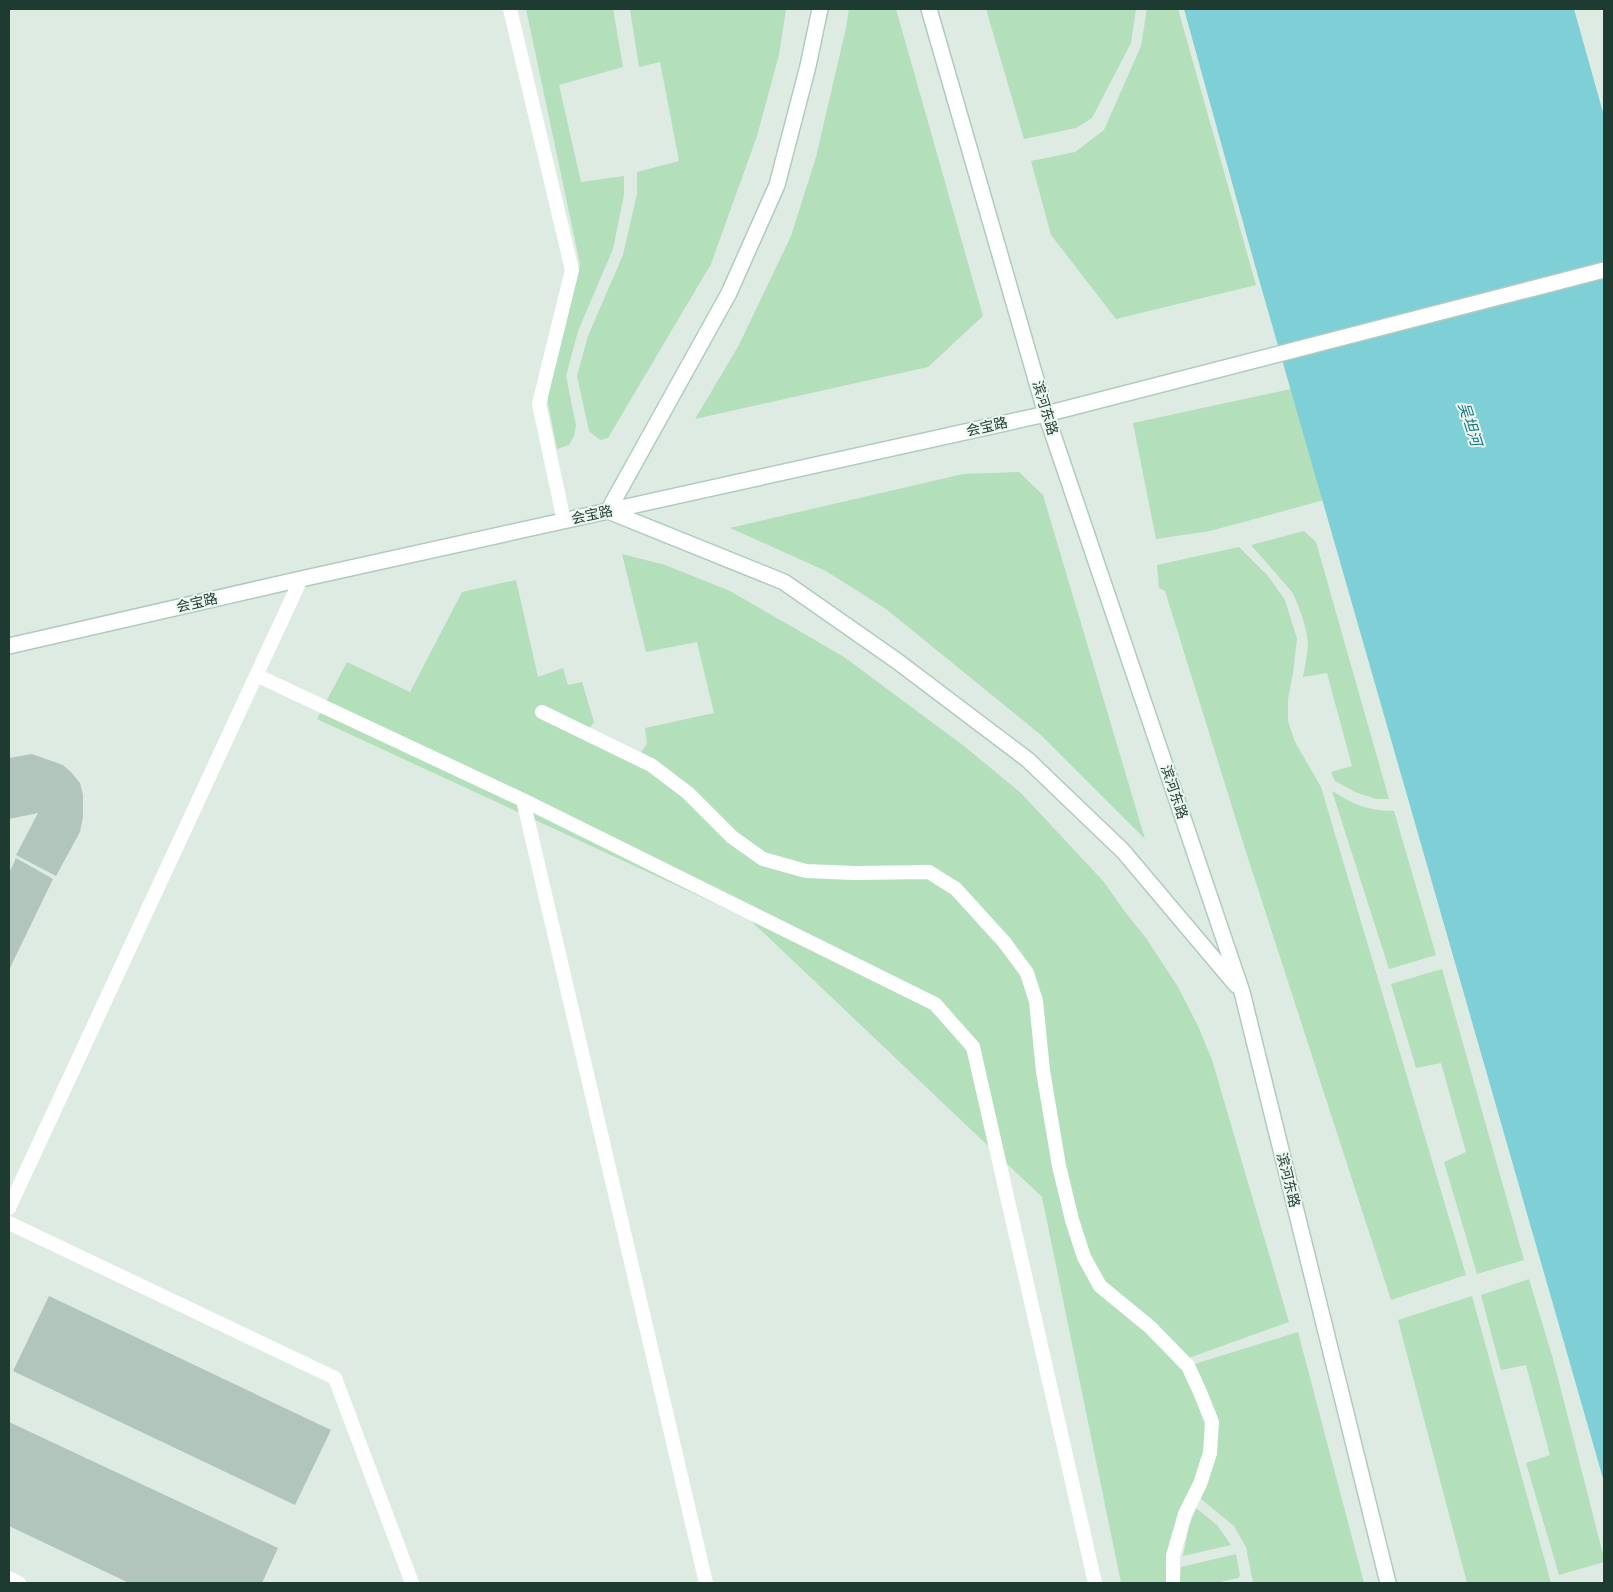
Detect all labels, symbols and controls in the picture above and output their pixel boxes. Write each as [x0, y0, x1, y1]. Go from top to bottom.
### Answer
street label: 滨河东路 [1029, 379, 1061, 437]
water label: 吴坦河 [1454, 400, 1486, 451]
street label: 会宝路 [965, 414, 1009, 440]
street label: 会宝路 [570, 502, 614, 528]
street label: 会宝路 [175, 590, 219, 616]
street label: 滨河东路 [1157, 763, 1191, 821]
street label: 滨河东路 [1273, 1151, 1303, 1209]

